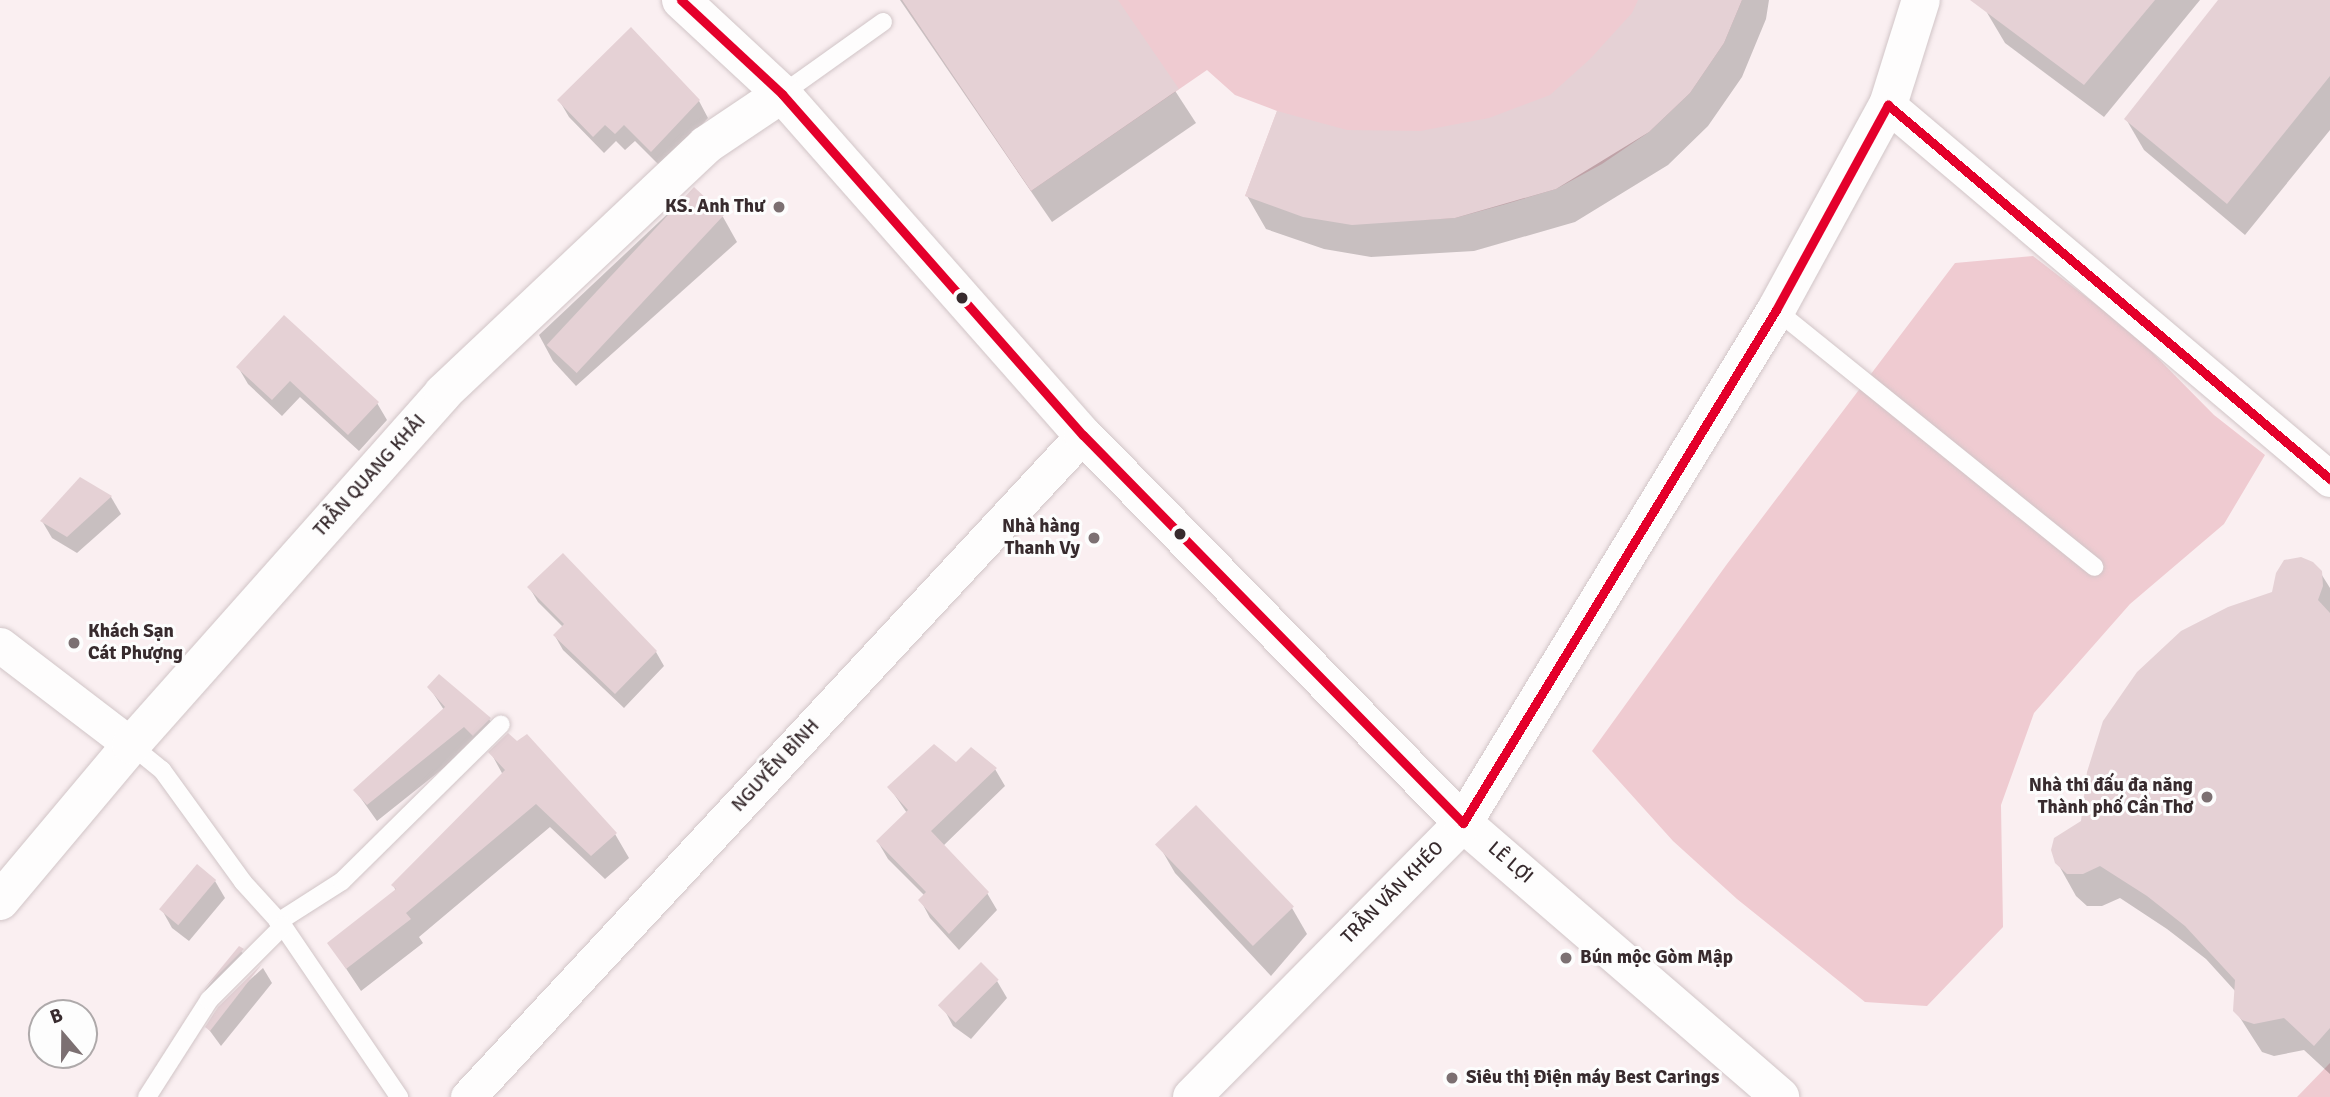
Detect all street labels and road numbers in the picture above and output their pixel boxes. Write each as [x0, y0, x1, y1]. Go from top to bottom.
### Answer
street label: TRẦN QUANG KHẢI [309, 410, 431, 542]
street label: NGUYỄN BÌNH [727, 715, 825, 817]
street label: TRẦN VĂN KHÉO [1337, 837, 1449, 949]
street label: LÊ LỢI [1483, 837, 1537, 889]

